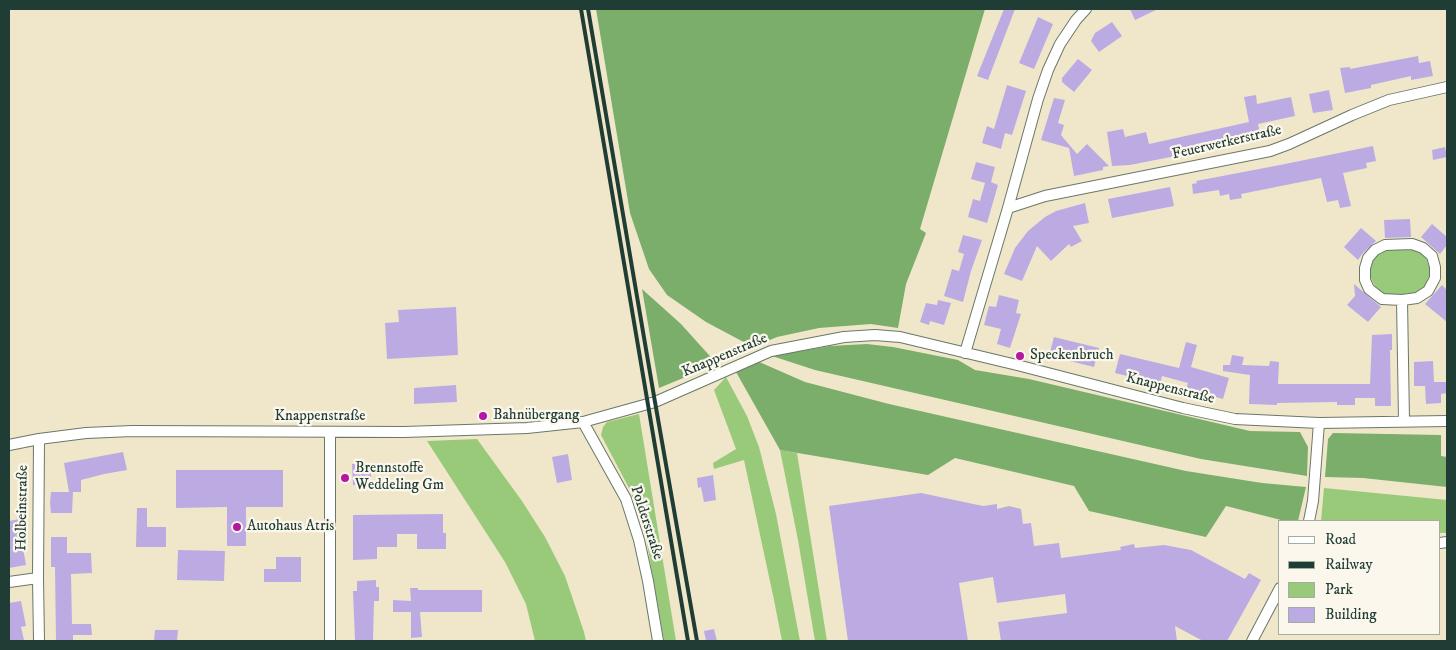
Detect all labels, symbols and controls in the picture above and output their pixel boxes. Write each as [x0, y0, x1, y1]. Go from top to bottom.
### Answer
street label: Feuerwerkerstraße [1171, 122, 1283, 164]
street label: Knappenstraße [680, 330, 770, 382]
place label: Speckenbruch [1030, 347, 1114, 365]
marker: Speckenbruch [1014, 350, 1026, 362]
street label: Knappenstraße [1124, 369, 1216, 409]
place label: Bahnübergang [493, 407, 579, 425]
street label: Knappenstraße [275, 408, 365, 426]
marker: Bahnübergang [477, 410, 489, 422]
place label: Brennstoffe Weddeling Gm [355, 460, 444, 495]
street label: Holbeinstraße [13, 465, 33, 551]
marker: Brennstoffe Weddeling Gm [339, 472, 351, 484]
street label: Polderstraße [626, 484, 666, 562]
place label: Autohaus Atris [247, 518, 334, 536]
legend [1278, 520, 1441, 635]
marker: Autohaus Atris [231, 521, 243, 533]
text: Road [1325, 530, 1356, 549]
text: Railway [1325, 555, 1373, 574]
text: Park [1325, 580, 1353, 599]
text: Building [1325, 605, 1377, 624]

